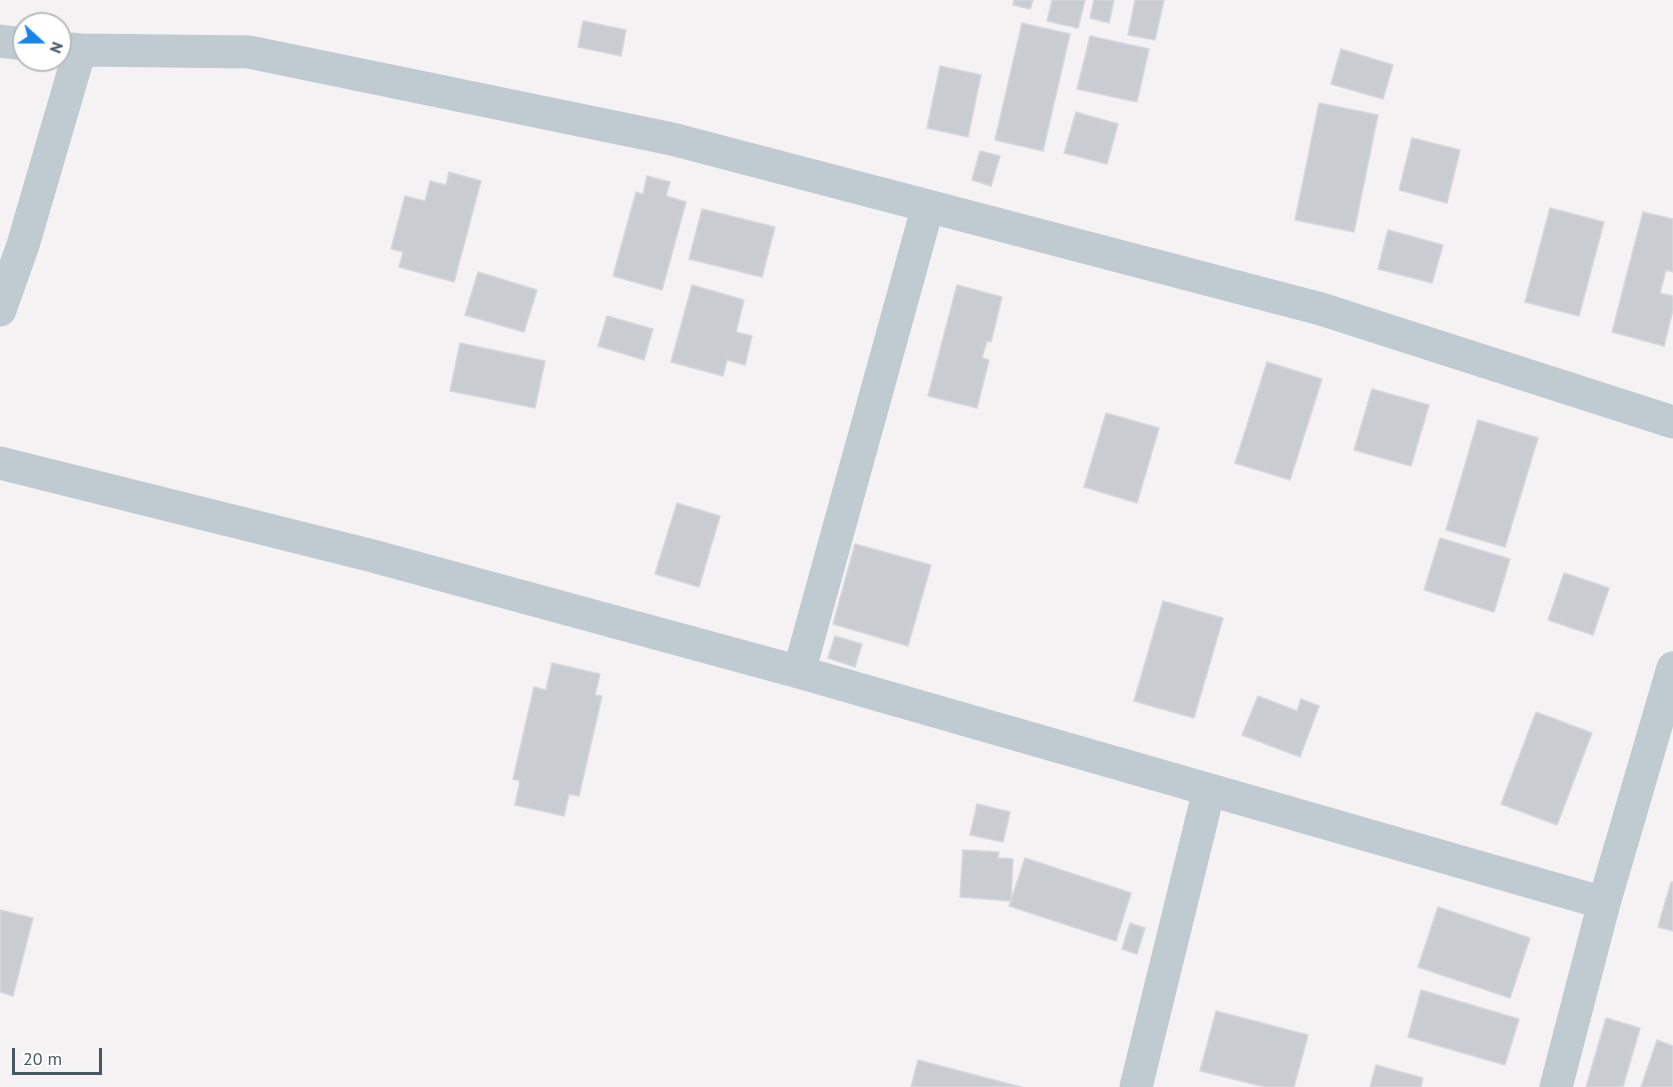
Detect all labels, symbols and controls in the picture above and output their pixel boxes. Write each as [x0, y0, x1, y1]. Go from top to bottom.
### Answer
north arrow [12, 12, 72, 72]
text: N [46, 39, 68, 56]
scale bar [15, 1036, 105, 1074]
text: 20 m [23, 1047, 62, 1070]

